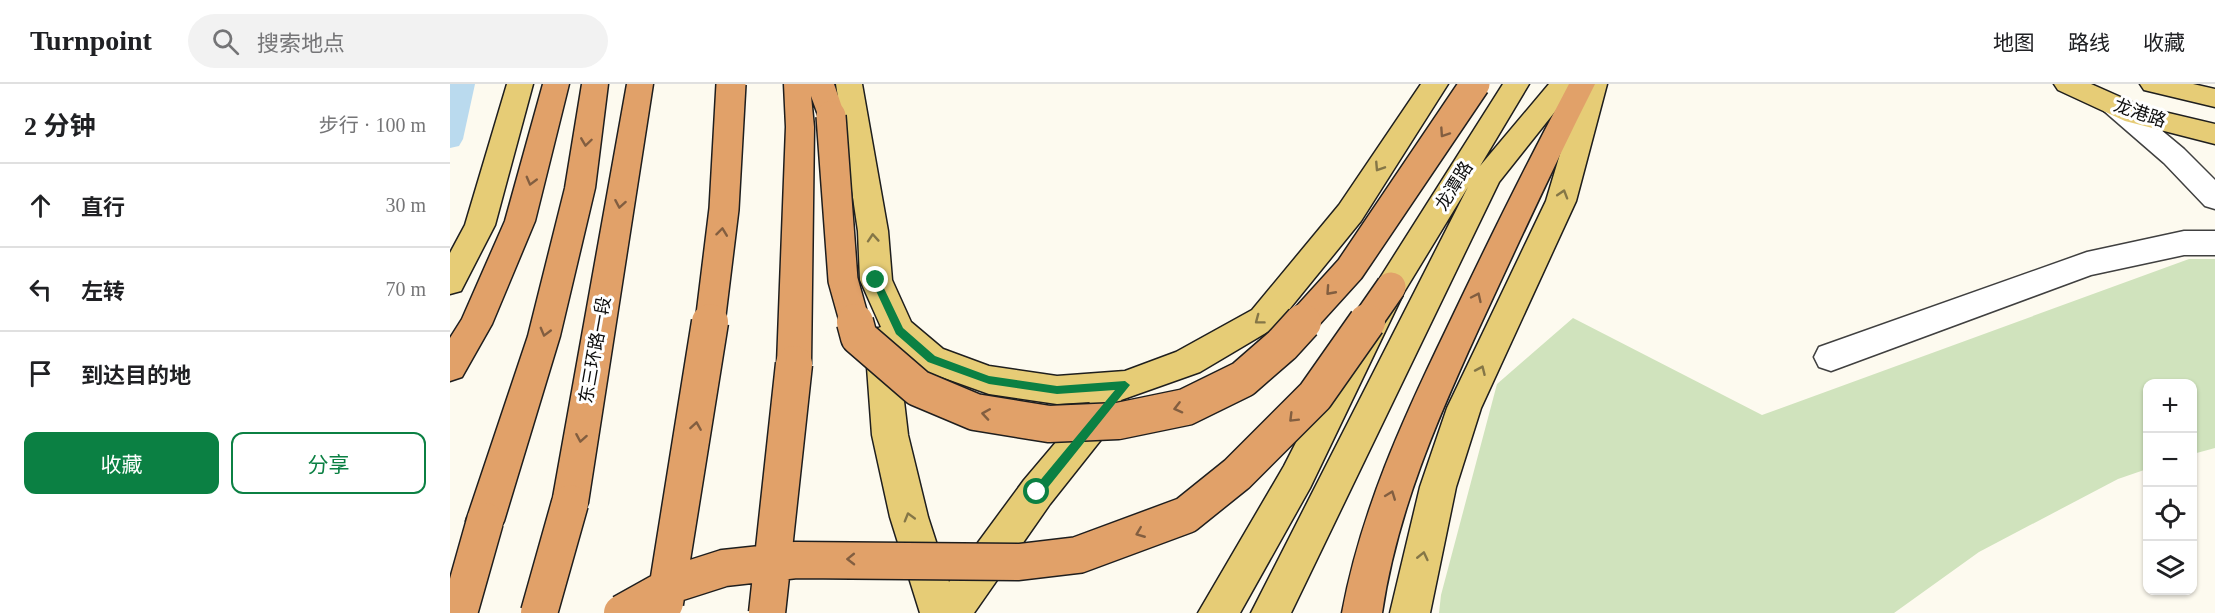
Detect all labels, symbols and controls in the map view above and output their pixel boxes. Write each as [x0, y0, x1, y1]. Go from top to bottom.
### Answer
search box [188, 14, 608, 68]
text: Turnpoint [30, 25, 152, 56]
icon: search [209, 25, 242, 58]
text: 搜索地点 [257, 31, 345, 56]
text: 地图 [1993, 31, 2035, 55]
text: 路线 [2068, 31, 2110, 55]
text: 收藏 [2143, 31, 2185, 55]
street label: 龙港路 [2111, 95, 2169, 131]
text: 2 分钟 [24, 112, 96, 141]
text: 步行 · 100 m [319, 114, 426, 136]
one-way arrow [1440, 127, 1451, 138]
one-way arrow [581, 137, 593, 147]
street label: 龙潭路 [1431, 158, 1477, 214]
one-way arrow [1375, 161, 1387, 171]
one-way arrow [525, 176, 538, 186]
icon: ahead [24, 189, 57, 222]
one-way arrow [1556, 189, 1568, 200]
text: 30 m [385, 194, 426, 216]
text: 直行 [81, 195, 125, 220]
one-way arrow [614, 199, 627, 209]
one-way arrow [715, 228, 727, 237]
one-way arrow [867, 234, 880, 243]
route end [862, 266, 888, 292]
icon: left [24, 273, 57, 306]
text: 70 m [385, 278, 426, 300]
text: 左转 [81, 279, 125, 304]
one-way arrow [1326, 284, 1337, 295]
one-way arrow [1469, 293, 1481, 304]
street label: 东三环路一段 [576, 295, 614, 405]
one-way arrow [1255, 313, 1266, 324]
one-way arrow [539, 327, 552, 337]
icon: arrive [24, 357, 57, 390]
text: 到达目的地 [81, 363, 191, 388]
one-way arrow [1474, 366, 1486, 377]
map controls [2143, 379, 2197, 595]
button: + [2143, 379, 2197, 433]
one-way arrow [1174, 400, 1184, 413]
one-way arrow [981, 408, 990, 420]
one-way arrow [1290, 410, 1301, 421]
one-way arrow [689, 421, 701, 430]
button: 收藏 [24, 432, 219, 494]
button: 分享 [231, 432, 426, 494]
one-way arrow [575, 433, 587, 442]
button: − [2143, 433, 2197, 487]
route start [1023, 478, 1049, 504]
button: locate [2143, 487, 2197, 541]
one-way arrow [1384, 491, 1397, 501]
one-way arrow [904, 512, 917, 522]
one-way arrow [1135, 526, 1146, 538]
button: layers [2143, 541, 2197, 595]
one-way arrow [1415, 551, 1428, 561]
one-way arrow [846, 553, 855, 566]

